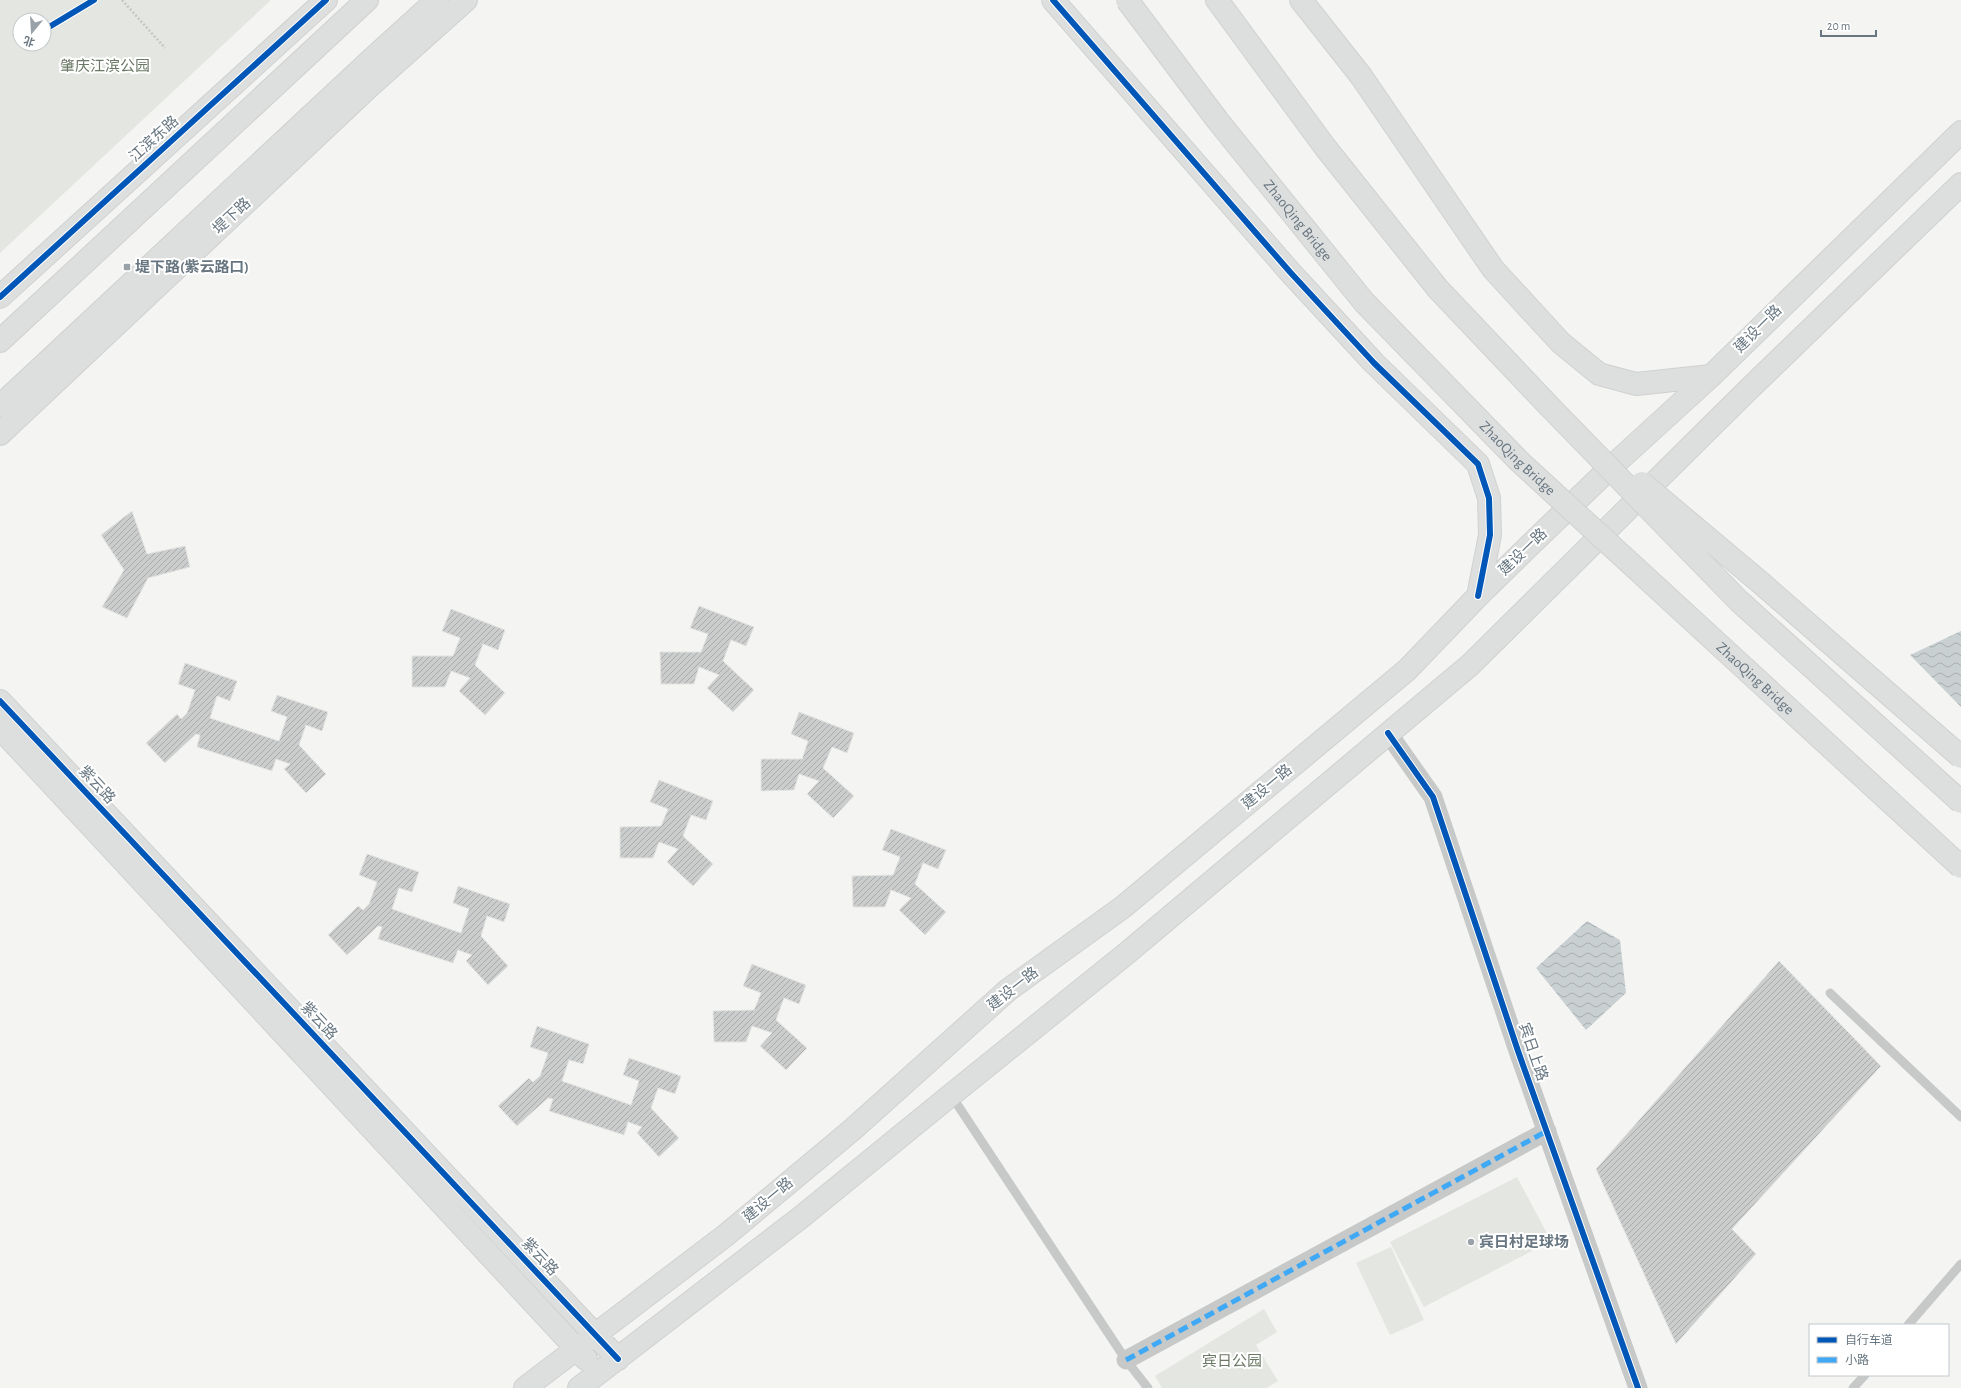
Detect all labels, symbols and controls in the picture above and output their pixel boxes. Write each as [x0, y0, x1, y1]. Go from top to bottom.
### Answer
north arrow [12, 12, 52, 52]
scale bar [1821, 12, 1876, 38]
text: 20 m [1827, 20, 1850, 32]
text: 北 [22, 34, 36, 48]
park label: 肇庆江滨公园 [60, 58, 150, 74]
street label: 江滨东路 [126, 113, 181, 165]
street label: ZhaoQing Bridge [1261, 177, 1335, 264]
street label: 堤下路 [210, 194, 254, 237]
place label: 堤下路(紫云路口) [135, 259, 249, 275]
marker: 堤下路(紫云路口) [122, 262, 132, 272]
street label: 建设一路 [1731, 302, 1785, 356]
street label: ZhaoQing Bridge [1477, 418, 1558, 498]
street label: 建设一路 [1496, 525, 1550, 578]
street label: ZhaoQing Bridge [1714, 639, 1797, 717]
street label: 建设一路 [1239, 761, 1295, 812]
street label: 紫云路 [76, 763, 119, 807]
street label: 建设一路 [984, 964, 1041, 1013]
street label: 紫云路 [298, 999, 341, 1043]
street label: 宾日上路 [1516, 1021, 1551, 1083]
street label: 建设一路 [740, 1174, 796, 1225]
place label: 宾日村足球场 [1479, 1233, 1569, 1250]
street label: 紫云路 [519, 1235, 562, 1279]
marker: 宾日村足球场 [1466, 1237, 1476, 1247]
legend [1809, 1324, 1949, 1376]
text: 自行车道 [1845, 1333, 1893, 1346]
park label: 宾日公园 [1202, 1353, 1262, 1369]
text: 小路 [1845, 1353, 1869, 1366]

